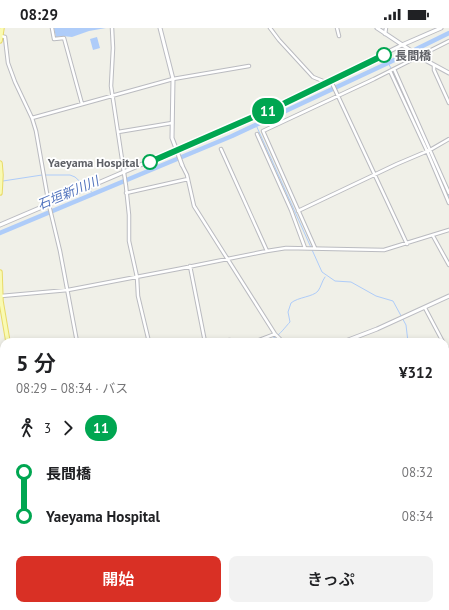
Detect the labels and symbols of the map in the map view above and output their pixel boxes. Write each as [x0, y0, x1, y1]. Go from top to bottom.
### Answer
marker: 長間橋 [376, 47, 392, 63]
place label: 長間橋 [395, 48, 432, 63]
line badge: 11 [250, 98, 286, 124]
marker: Yaeyama Hospital [142, 154, 158, 170]
place label: Yaeyama Hospital [47, 155, 139, 170]
water label: 石垣新川川 [35, 172, 103, 214]

